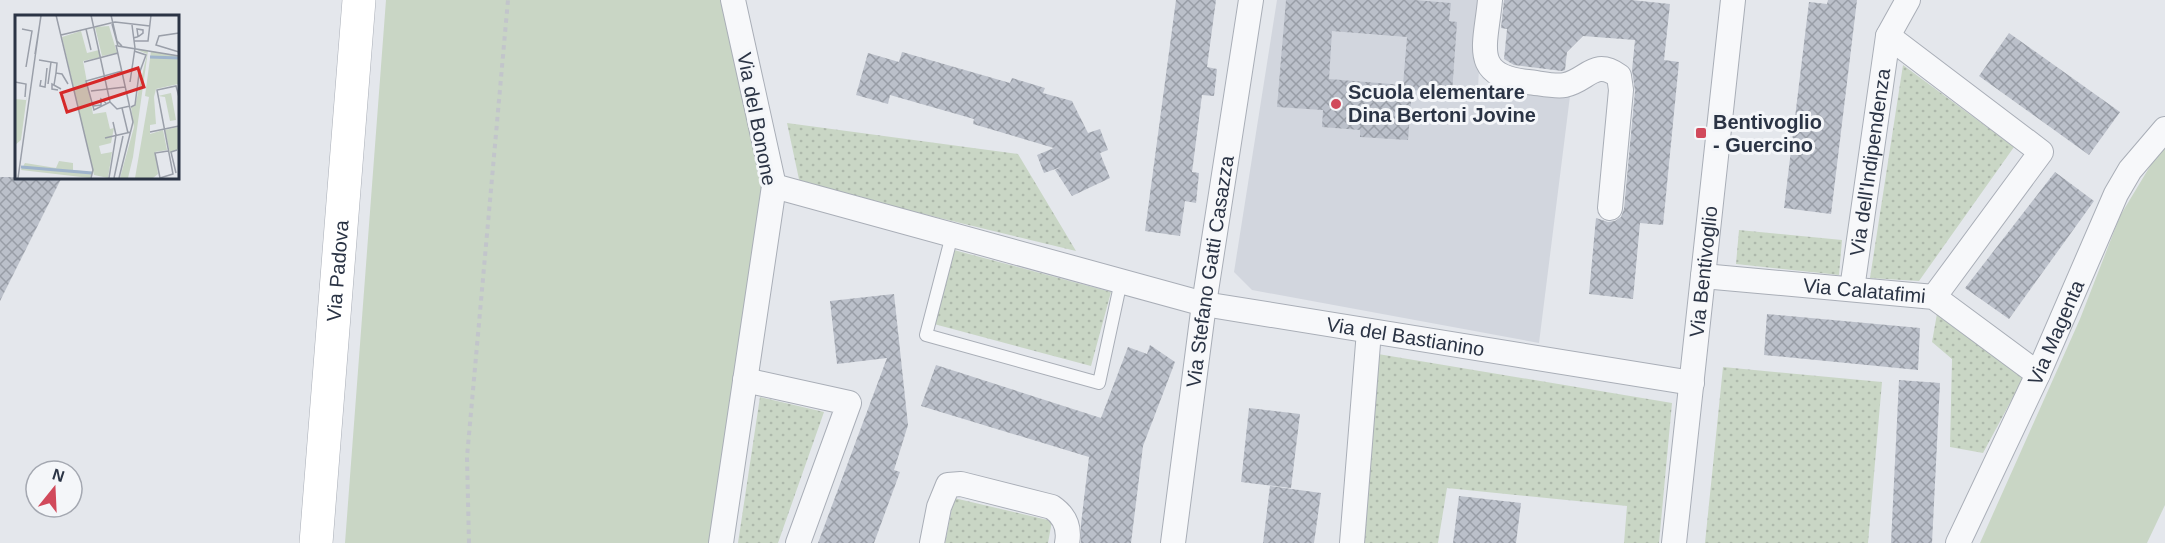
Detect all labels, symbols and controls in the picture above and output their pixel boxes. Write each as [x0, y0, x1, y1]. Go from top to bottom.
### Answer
inset map [15, 15, 178, 178]
street label: Via del Bonone [733, 50, 781, 188]
street label: Via dell'Indipendenza [1846, 66, 1894, 258]
place label: Scuola elementare Dina Bertoni Jovine [1348, 81, 1536, 126]
marker: Scuola elementare Dina Bertoni Jovine [1329, 97, 1343, 111]
place label: Bentivoglio - Guercino [1713, 111, 1822, 156]
marker: Bentivoglio - Guercino [1694, 126, 1708, 140]
street label: Via Stefano Gatti Casazza [1182, 153, 1238, 389]
street label: Via Bentivoglio [1685, 205, 1722, 338]
street label: Via Padova [323, 218, 353, 323]
street label: Via Calatafimi [1802, 274, 1927, 307]
street label: Via Magenta [2023, 276, 2089, 389]
street label: Via del Bastianino [1325, 313, 1486, 360]
north arrow [24, 459, 84, 519]
text: N [50, 465, 67, 485]

